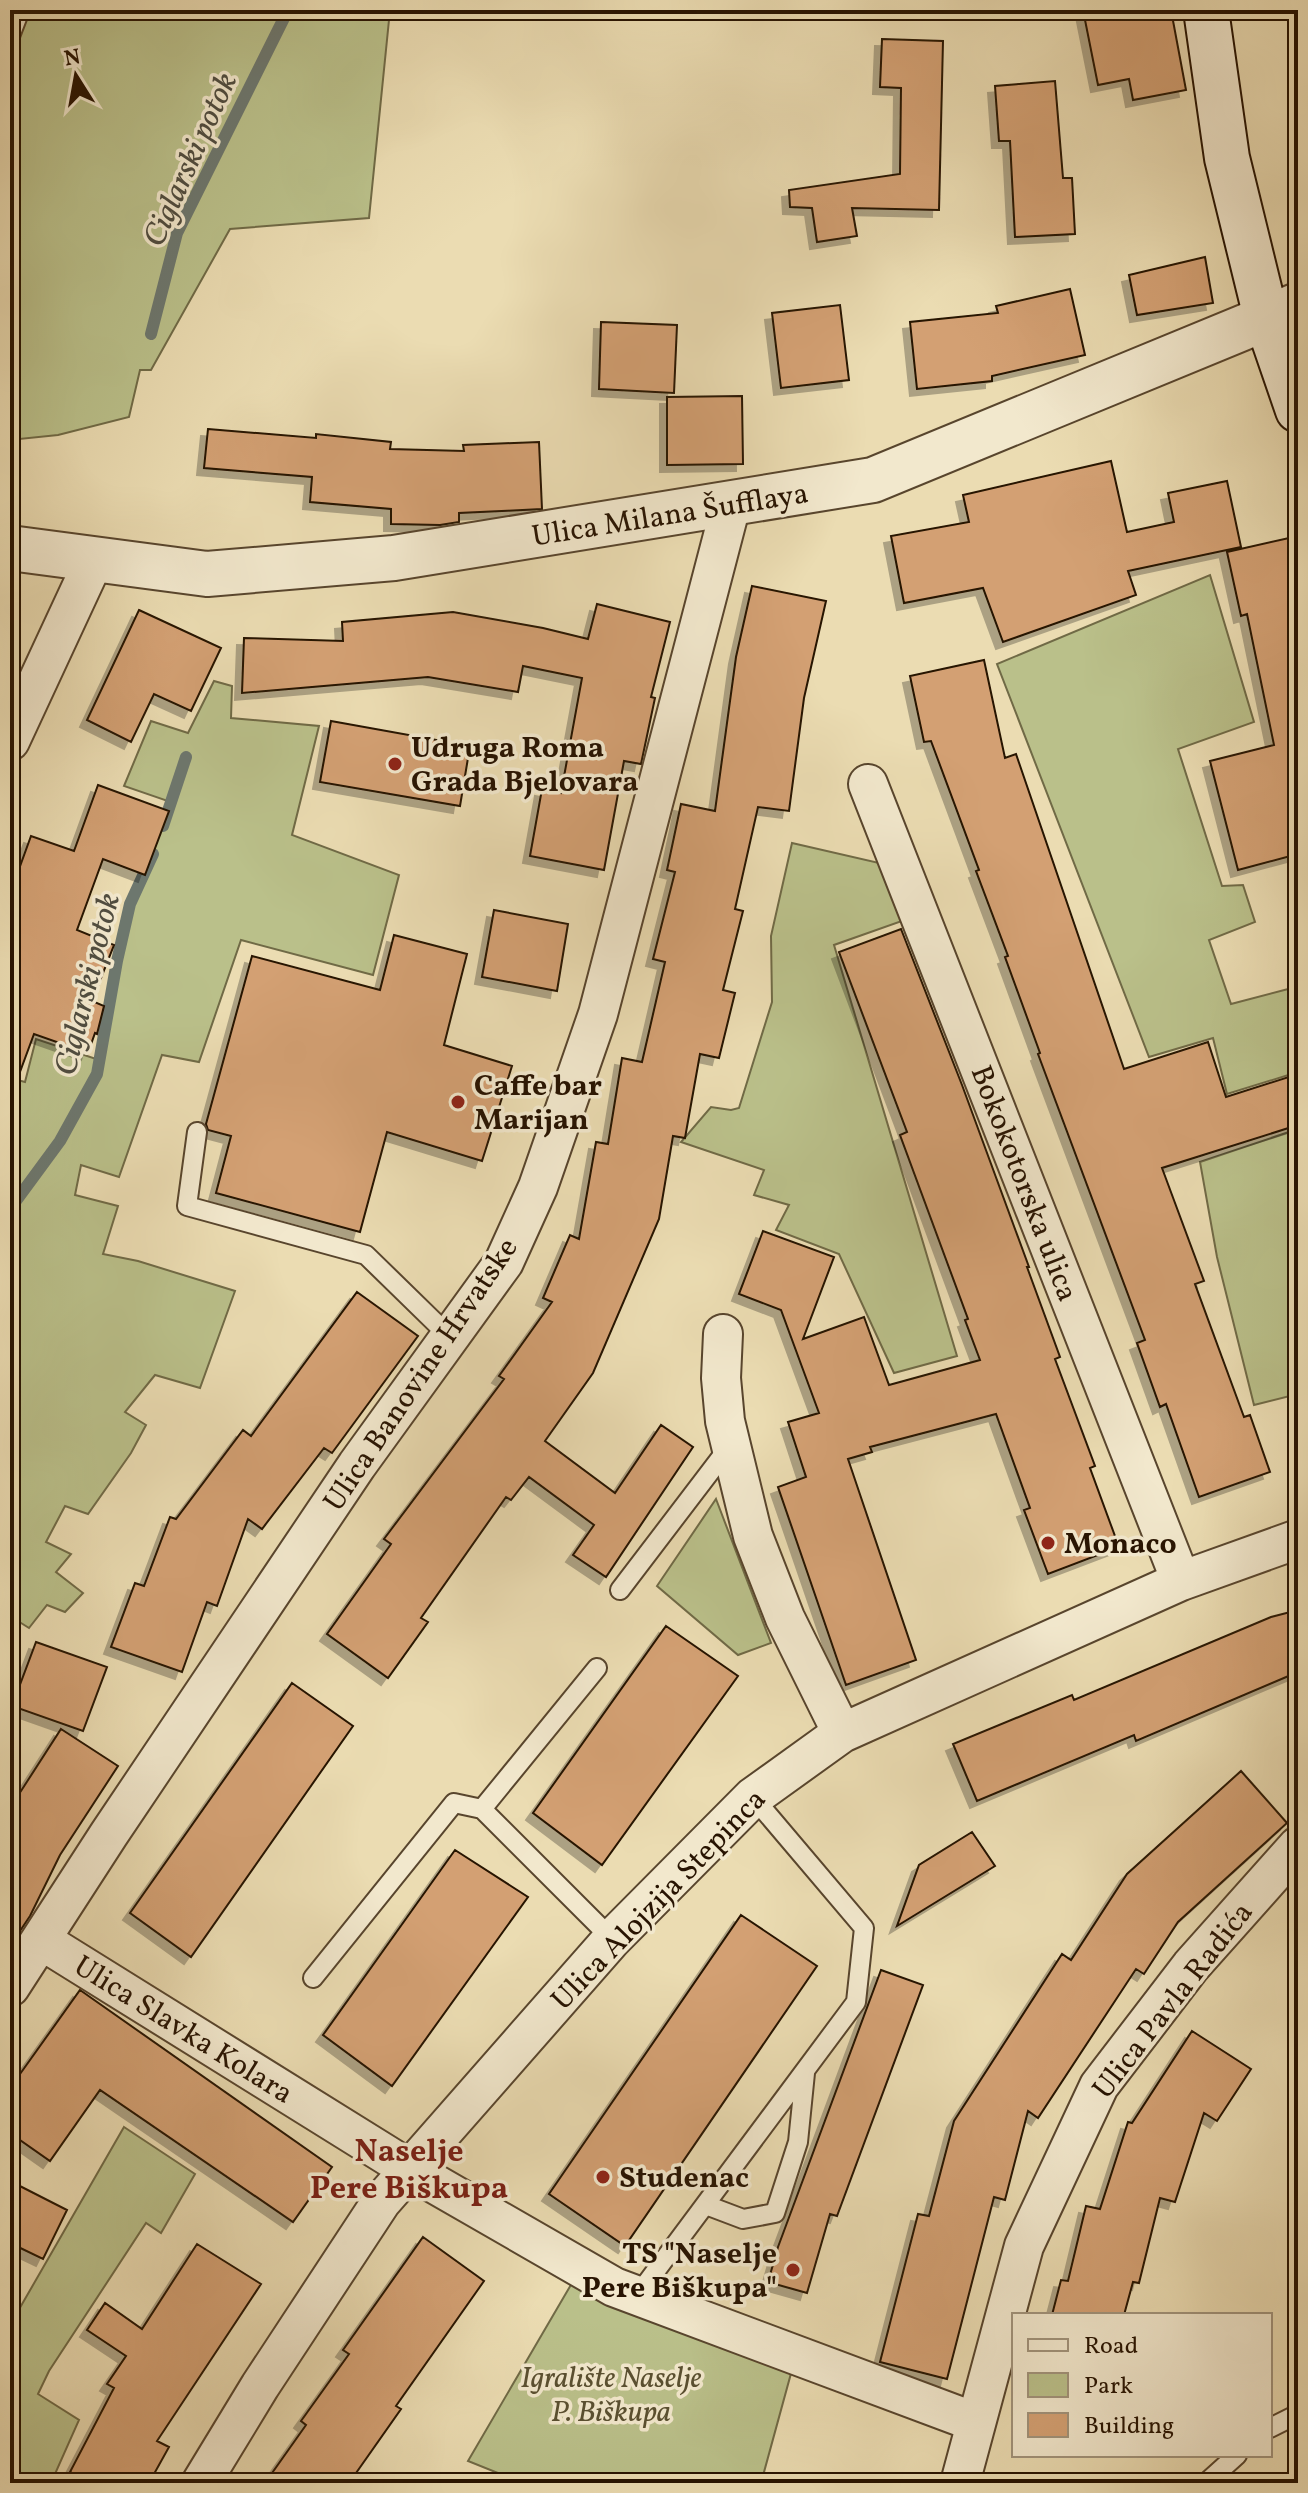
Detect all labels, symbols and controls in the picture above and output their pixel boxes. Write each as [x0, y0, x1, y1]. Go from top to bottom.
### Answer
north arrow [36, 36, 116, 116]
text: N [62, 42, 83, 76]
water label: Ciglarski potok [134, 66, 250, 254]
street label: Ulica Milana Šufflaya [529, 473, 812, 559]
place label: Udruga Roma Grada Bjelovara [411, 728, 639, 804]
marker: Udruga Roma Grada Bjelovara [386, 755, 404, 773]
water label: Ciglarski potok [45, 889, 133, 1080]
street label: Bokokotorska ulica [959, 1060, 1088, 1308]
place label: Caffe bar Marijan [474, 1066, 602, 1142]
marker: Caffe bar Marijan [449, 1093, 467, 1111]
street label: Ulica Banovine Hrvatske [314, 1230, 529, 1520]
place label: Monaco [1064, 1524, 1177, 1566]
marker: Monaco [1039, 1534, 1057, 1552]
street label: Ulica Alojzija Stepinca [542, 1780, 777, 2021]
street label: Ulica Pavla Radića [1083, 1894, 1264, 2109]
street label: Ulica Slavka Kolara [65, 1946, 301, 2115]
district label: Naselje Pere Biškupa [310, 2131, 508, 2212]
place label: Studenac [619, 2158, 749, 2200]
marker: Studenac [594, 2168, 612, 2186]
place label: TS "Naselje Pere Biškupa" [582, 2234, 777, 2310]
marker: TS "Naselje Pere Biškupa" [784, 2261, 802, 2279]
legend [1012, 2313, 1272, 2457]
text: Road [1084, 2330, 1138, 2364]
park label: Igralište Naselje P. Biškupa [521, 2358, 701, 2434]
text: Park [1084, 2370, 1133, 2404]
text: Building [1084, 2410, 1174, 2444]

